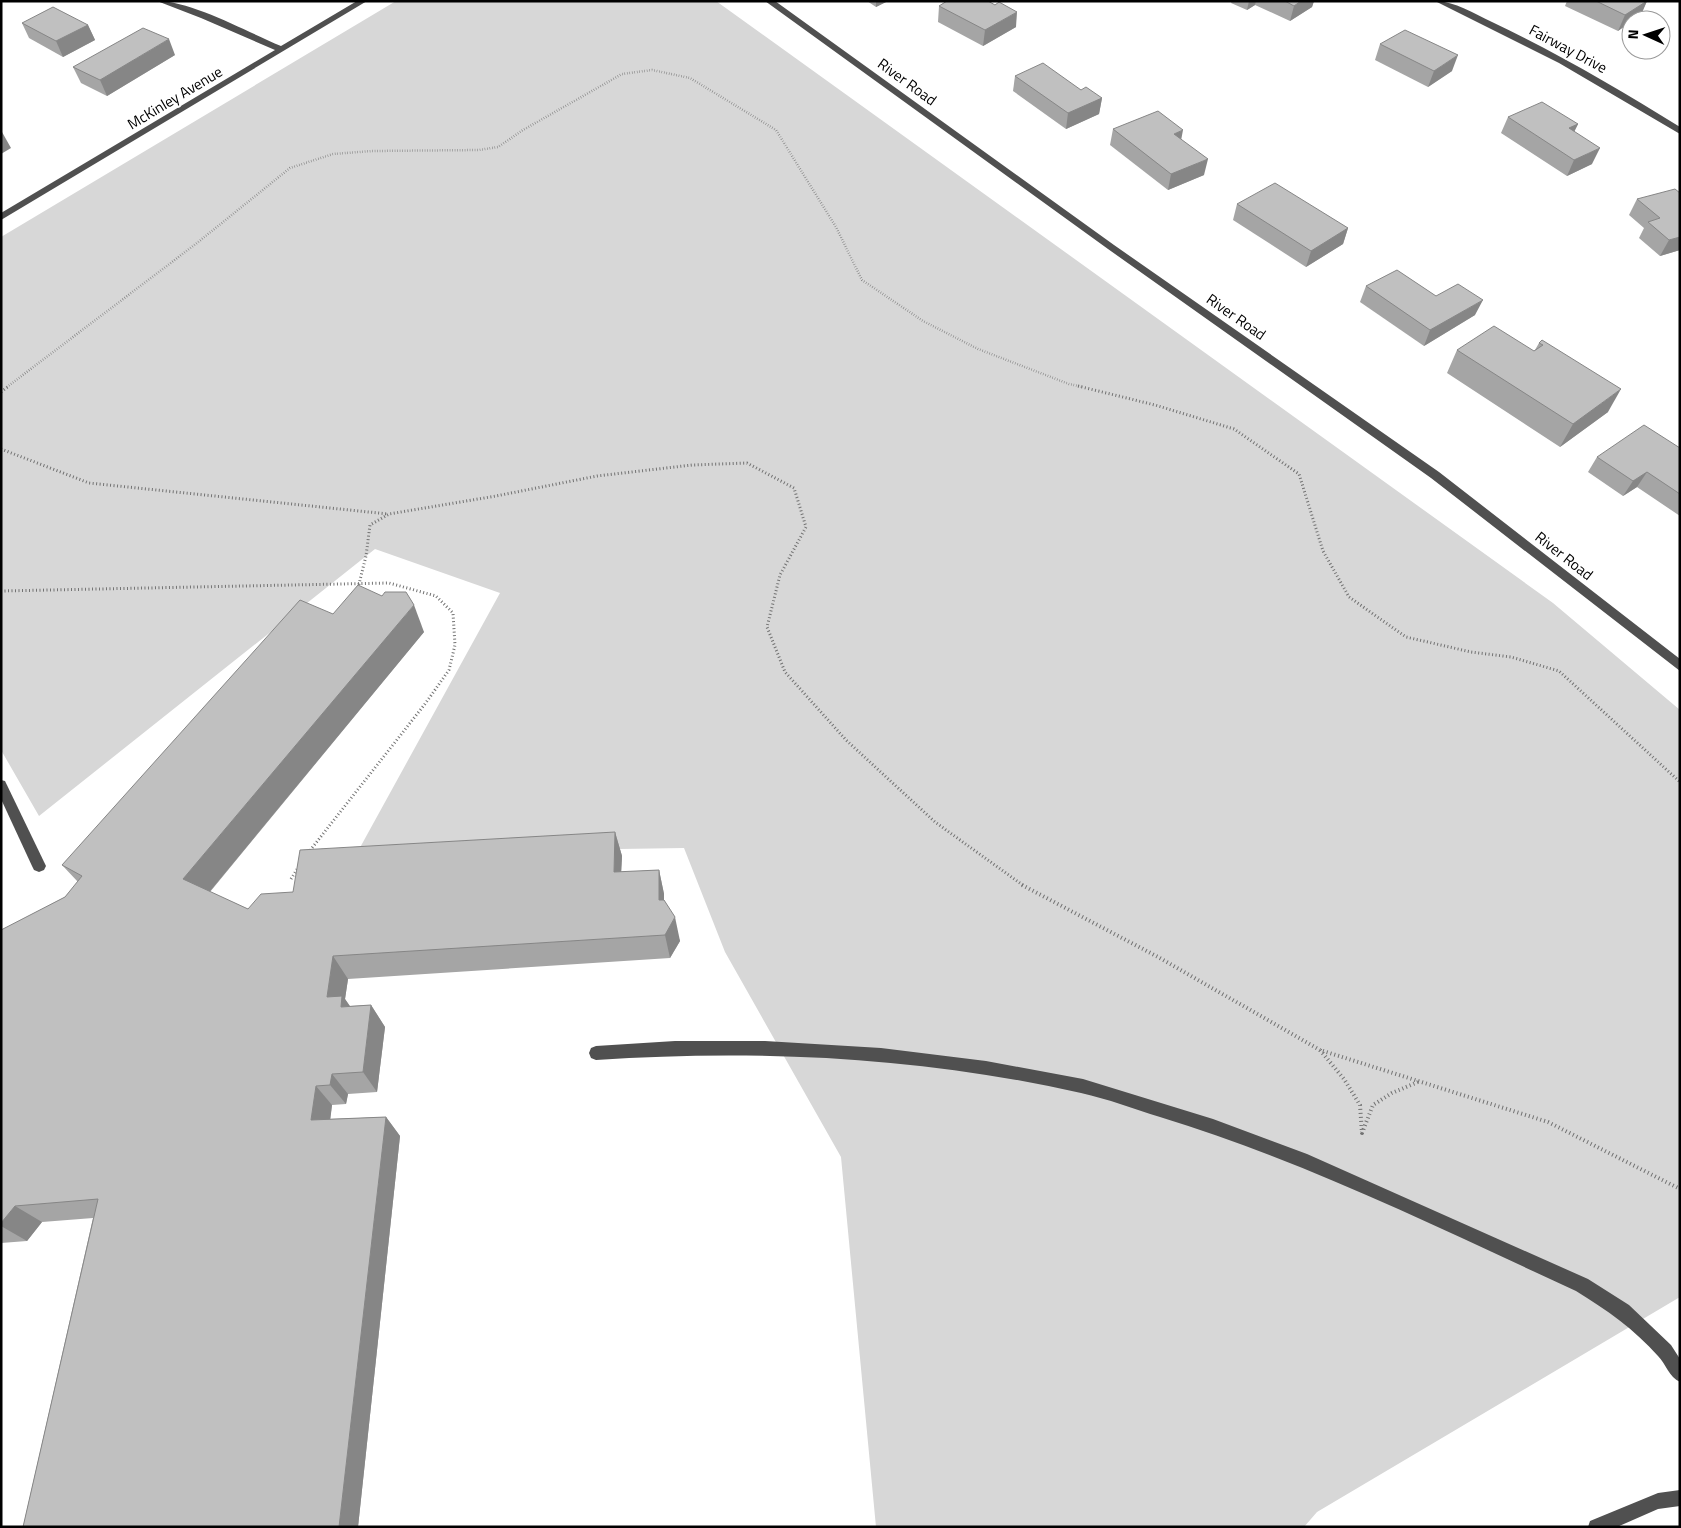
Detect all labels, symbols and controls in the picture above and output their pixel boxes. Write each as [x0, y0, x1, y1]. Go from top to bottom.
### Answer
north arrow [1621, 10, 1671, 60]
street label: Fairway Drive [1525, 18, 1611, 79]
text: N [1622, 29, 1643, 40]
street label: River Road [873, 52, 942, 111]
street label: McKinley Avenue [123, 60, 227, 135]
street label: River Road [1202, 288, 1271, 346]
street label: River Road [1530, 526, 1598, 586]

